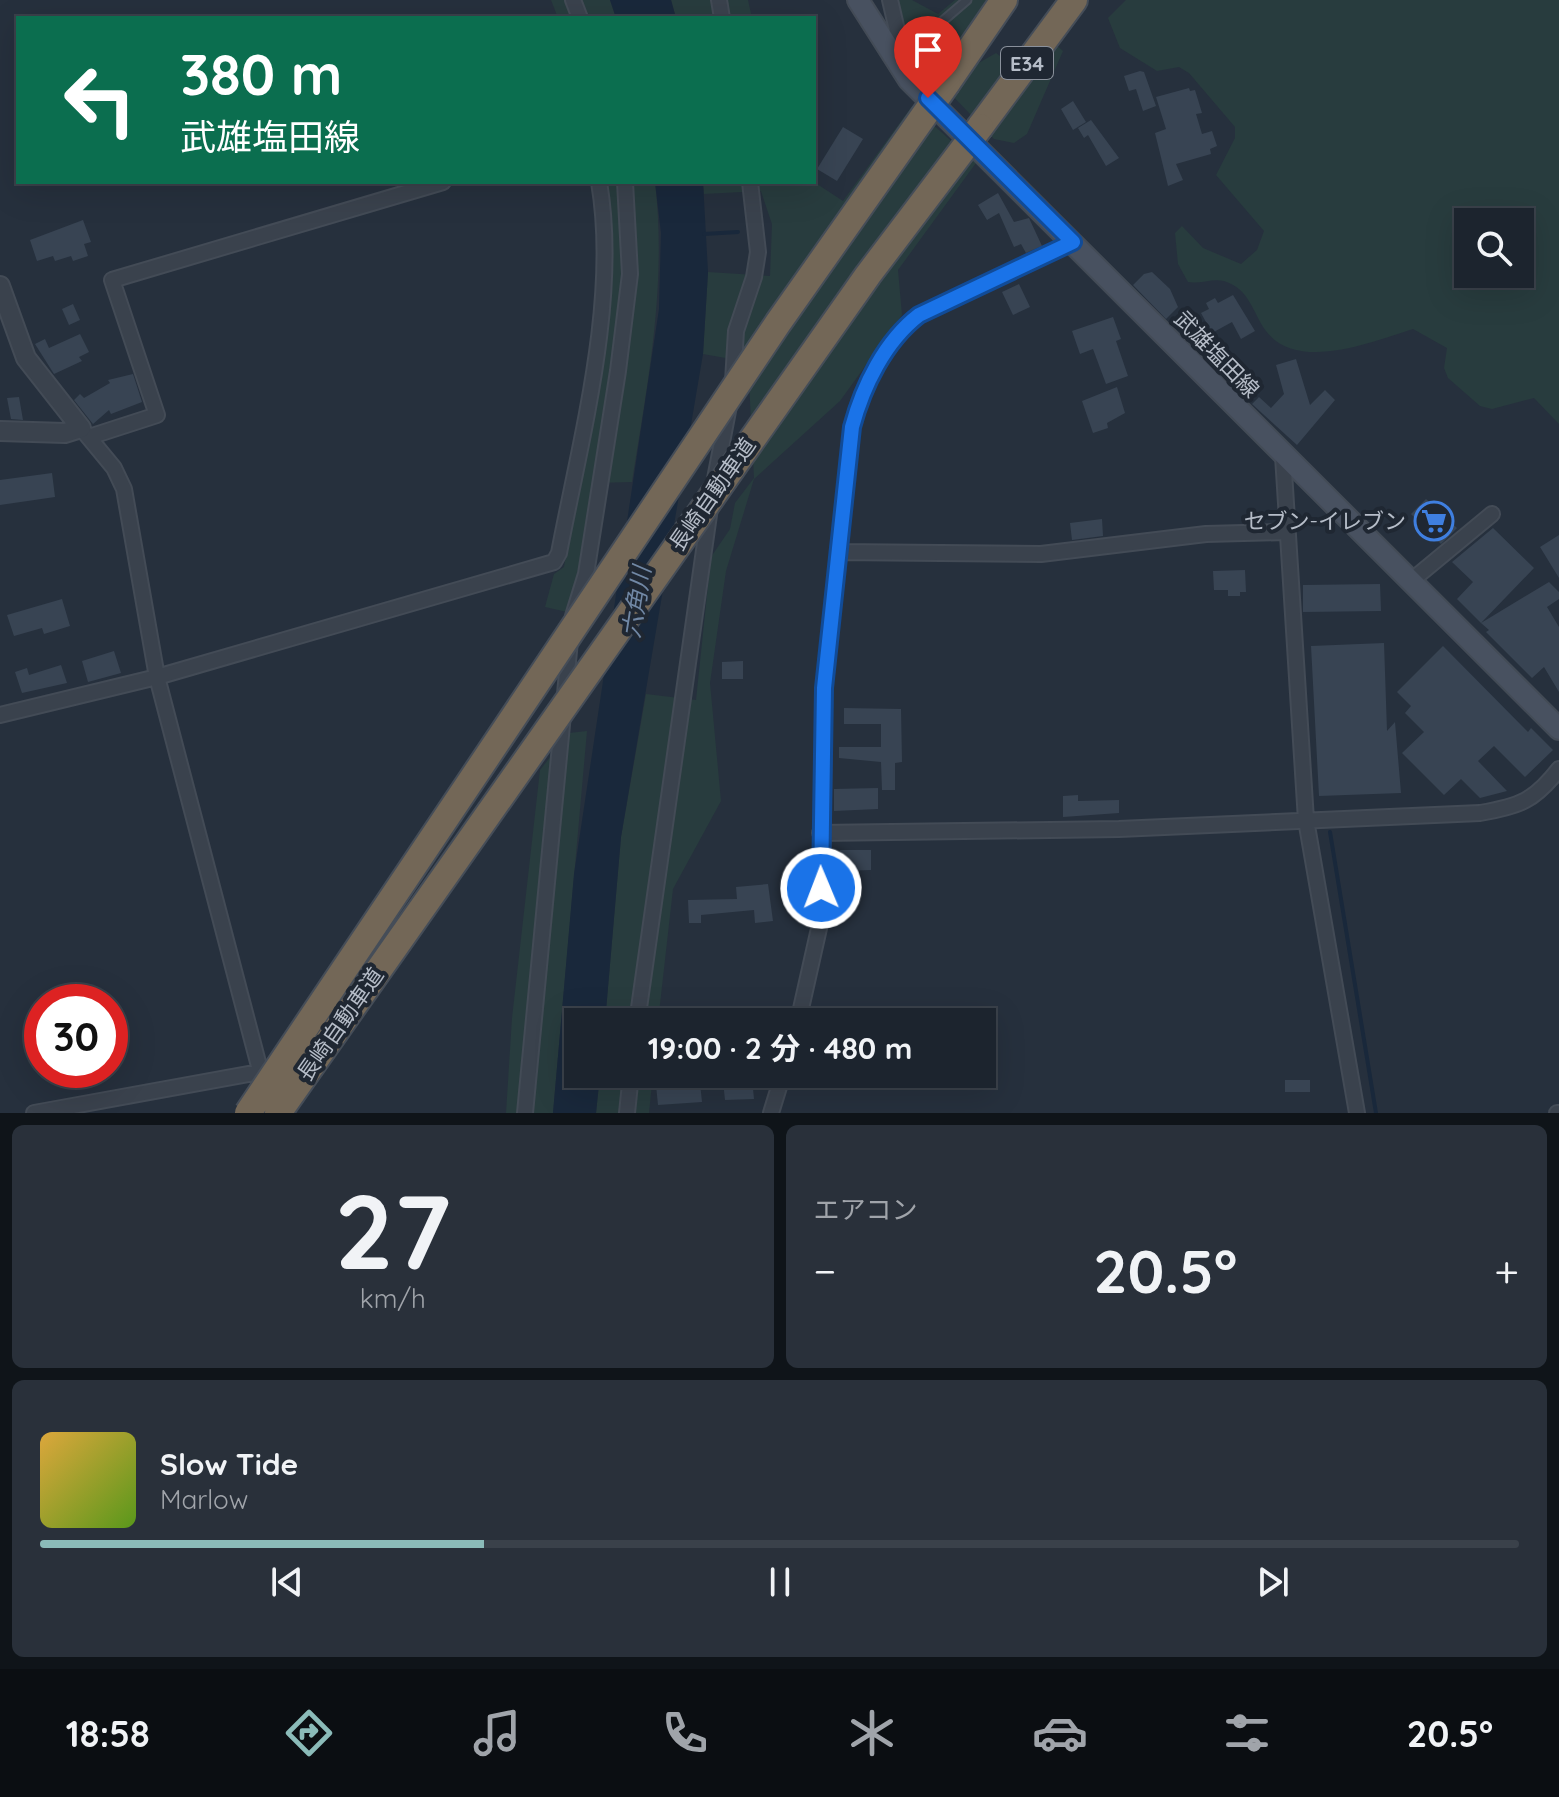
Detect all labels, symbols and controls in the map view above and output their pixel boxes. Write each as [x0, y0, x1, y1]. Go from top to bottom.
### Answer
pin [894, 16, 962, 98]
icon: arrive [906, 28, 950, 72]
text: 380 m [180, 39, 342, 109]
road number: E34 [1001, 47, 1053, 79]
icon: left [48, 48, 152, 152]
text: 武雄塩田線 [180, 114, 360, 159]
map controls [1454, 208, 1534, 288]
button: search [1454, 208, 1534, 288]
street label: 武雄塩田線 [1169, 305, 1265, 403]
street label: 長崎自動車道 [663, 432, 761, 556]
supermarket icon: セブン-イレブン [1413, 500, 1455, 542]
place label: セブン-イレブン [1243, 507, 1406, 535]
water label: 六角川 [616, 561, 657, 640]
position arrow [779, 846, 863, 930]
street label: 長崎自動車道 [291, 962, 389, 1086]
speed limit sign: 30 [24, 984, 128, 1088]
text: 19:00 · 2 分 · 480 m [648, 1029, 912, 1067]
text: 27 [335, 1165, 451, 1295]
text: エアコン [814, 1193, 918, 1226]
text: 20.5° [1093, 1233, 1237, 1308]
text: − [814, 1243, 836, 1298]
text: + [1494, 1243, 1519, 1298]
text: km/h [360, 1282, 426, 1315]
text: Slow Tide [160, 1445, 298, 1483]
text: Marlow [160, 1483, 248, 1516]
icon: previous [265, 1560, 309, 1604]
icon: pause [758, 1560, 802, 1604]
icon: next [1251, 1560, 1295, 1604]
icon: directions [281, 1705, 337, 1761]
icon: music [469, 1705, 525, 1761]
icon: phone [657, 1705, 713, 1761]
icon: climate [844, 1705, 900, 1761]
icon: car [1032, 1705, 1088, 1761]
icon: filters [1219, 1705, 1275, 1761]
text: 18:58 [66, 1711, 150, 1756]
text: 20.5° [1407, 1711, 1493, 1756]

